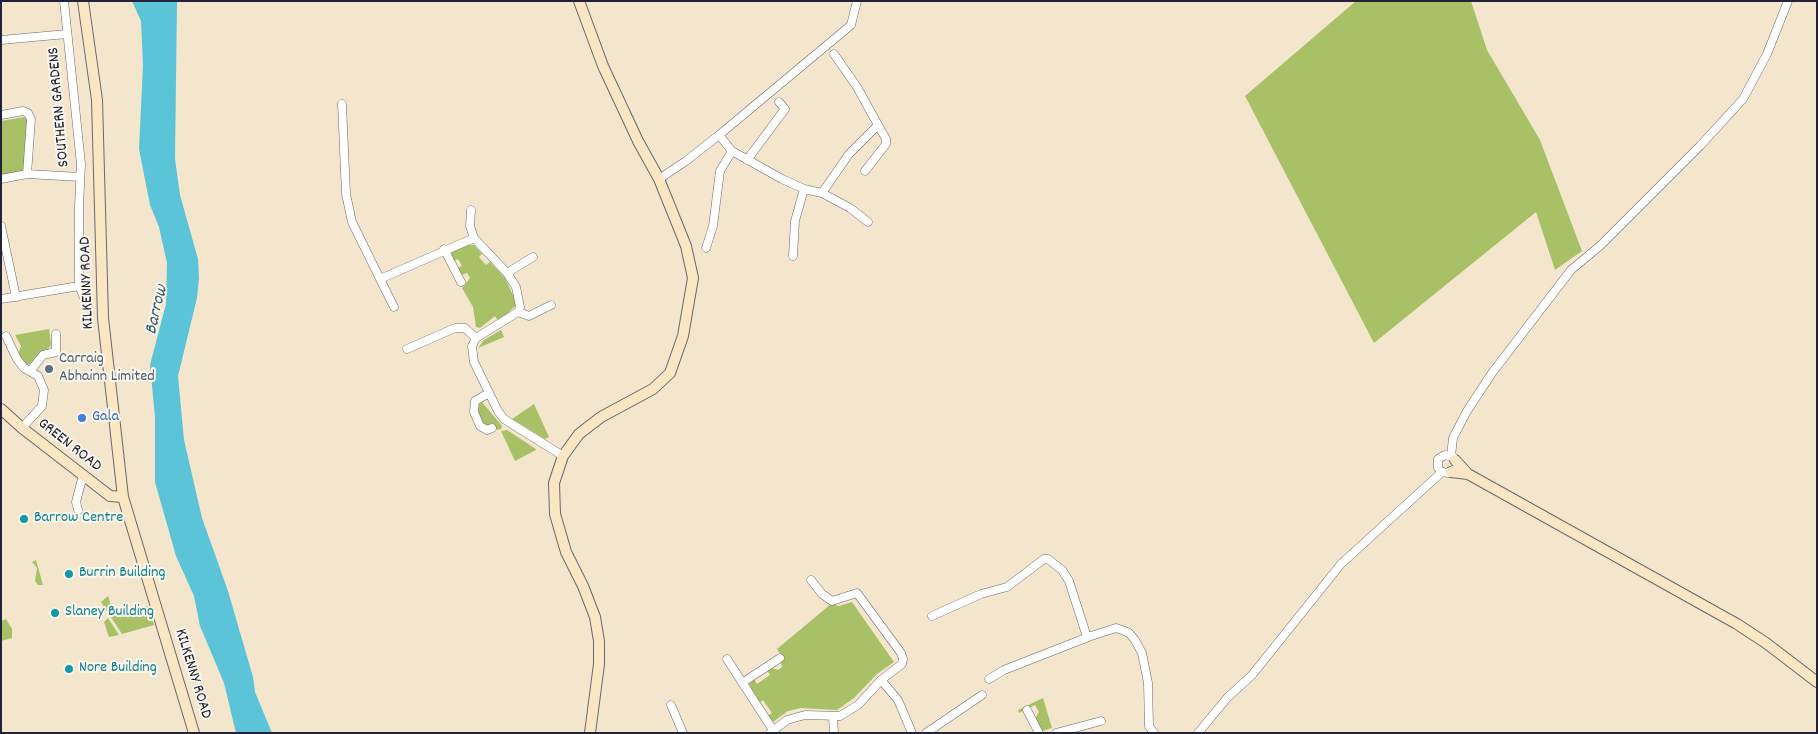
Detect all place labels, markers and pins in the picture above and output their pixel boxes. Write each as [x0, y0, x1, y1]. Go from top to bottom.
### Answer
place label: Carraig Abhainn Limited [59, 350, 155, 388]
marker: Carraig Abhainn Limited [43, 363, 55, 375]
place label: Gala [92, 408, 119, 428]
marker: Gala [76, 412, 88, 424]
place label: Barrow Centre [34, 509, 123, 529]
marker: Barrow Centre [18, 513, 30, 525]
place label: Burrin Building [79, 564, 165, 584]
marker: Burrin Building [63, 568, 75, 580]
place label: Slaney Building [65, 603, 154, 623]
marker: Slaney Building [49, 607, 61, 619]
place label: Nore Building [79, 659, 157, 679]
marker: Nore Building [63, 663, 75, 675]

